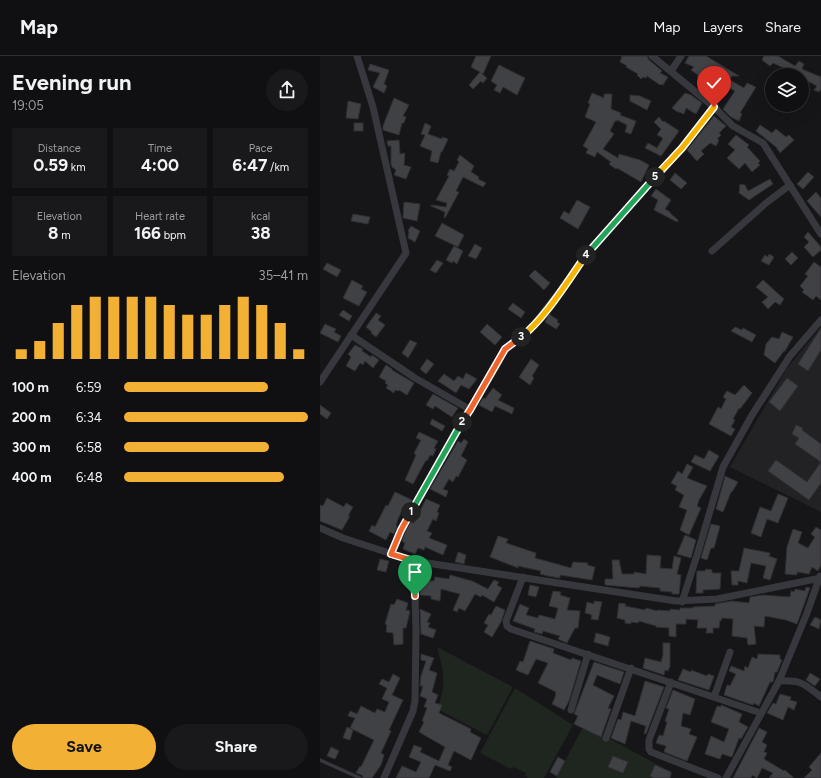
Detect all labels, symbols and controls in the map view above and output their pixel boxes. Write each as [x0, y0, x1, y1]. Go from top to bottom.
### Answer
text: Map [20, 16, 58, 39]
text: Map [653, 19, 681, 36]
text: Layers [703, 19, 743, 36]
text: Share [765, 19, 801, 36]
pin [697, 66, 731, 107]
map controls [765, 68, 809, 112]
button: layers [765, 68, 809, 112]
text: Evening run [12, 69, 132, 96]
button: share [266, 69, 308, 111]
icon: check [703, 72, 725, 94]
text: 19:05 [12, 98, 44, 113]
text: Distance [38, 142, 81, 155]
text: Time [148, 142, 172, 155]
text: Pace [249, 142, 273, 155]
text: 0.59 [33, 155, 68, 175]
text: 4:00 [141, 155, 179, 175]
text: 6:47 [232, 155, 267, 175]
text: km [68, 161, 86, 174]
text: /km [267, 161, 289, 174]
pin: 5 [645, 167, 665, 187]
text: 5 [652, 170, 658, 183]
text: Elevation [37, 210, 82, 223]
text: Heart rate [135, 210, 185, 223]
text: kcal [251, 210, 270, 223]
text: 8 [48, 223, 58, 243]
text: 166 [134, 223, 161, 243]
text: 38 [251, 223, 271, 243]
text: m [58, 229, 71, 242]
text: bpm [161, 229, 186, 242]
pin: 4 [576, 245, 596, 265]
text: 4 [583, 248, 589, 261]
text: Elevation [12, 268, 65, 283]
text: 35–41 m [259, 268, 308, 283]
pin: 3 [511, 327, 531, 347]
text: 3 [518, 330, 524, 343]
text: 100 m [12, 380, 49, 395]
text: 6:59 [76, 380, 101, 395]
text: 200 m [12, 410, 51, 425]
text: 6:34 [76, 410, 102, 425]
pin: 2 [452, 412, 472, 432]
text: 2 [459, 415, 465, 428]
text: 300 m [12, 440, 51, 455]
text: 6:58 [76, 440, 102, 455]
text: 400 m [12, 470, 52, 485]
text: 6:48 [76, 470, 103, 485]
pin: 1 [401, 502, 421, 522]
text: 1 [409, 505, 413, 518]
pin [398, 555, 432, 596]
icon: arrive [404, 561, 426, 583]
button: Save [12, 724, 156, 770]
button: Share [164, 724, 308, 770]

